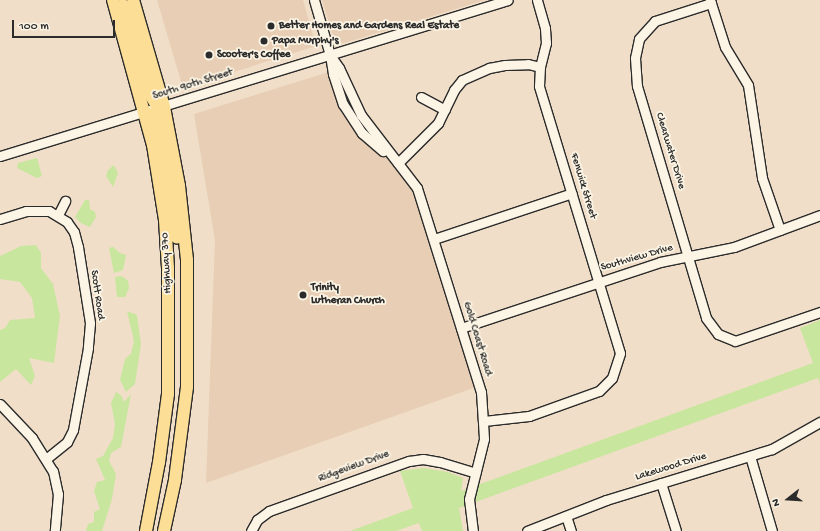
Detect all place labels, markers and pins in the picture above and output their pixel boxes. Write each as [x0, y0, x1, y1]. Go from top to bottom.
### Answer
place label: Better Homes and Gardens Real Estate [279, 19, 459, 33]
marker: Better Homes and Gardens Real Estate [266, 21, 276, 31]
place label: Papa Murphy's [272, 34, 339, 48]
marker: Papa Murphy's [259, 36, 269, 46]
place label: Scooter's Coffee [217, 48, 291, 62]
marker: Scooter's Coffee [204, 50, 214, 60]
place label: Trinity Lutheran Church [311, 282, 385, 308]
marker: Trinity Lutheran Church [298, 290, 308, 300]

